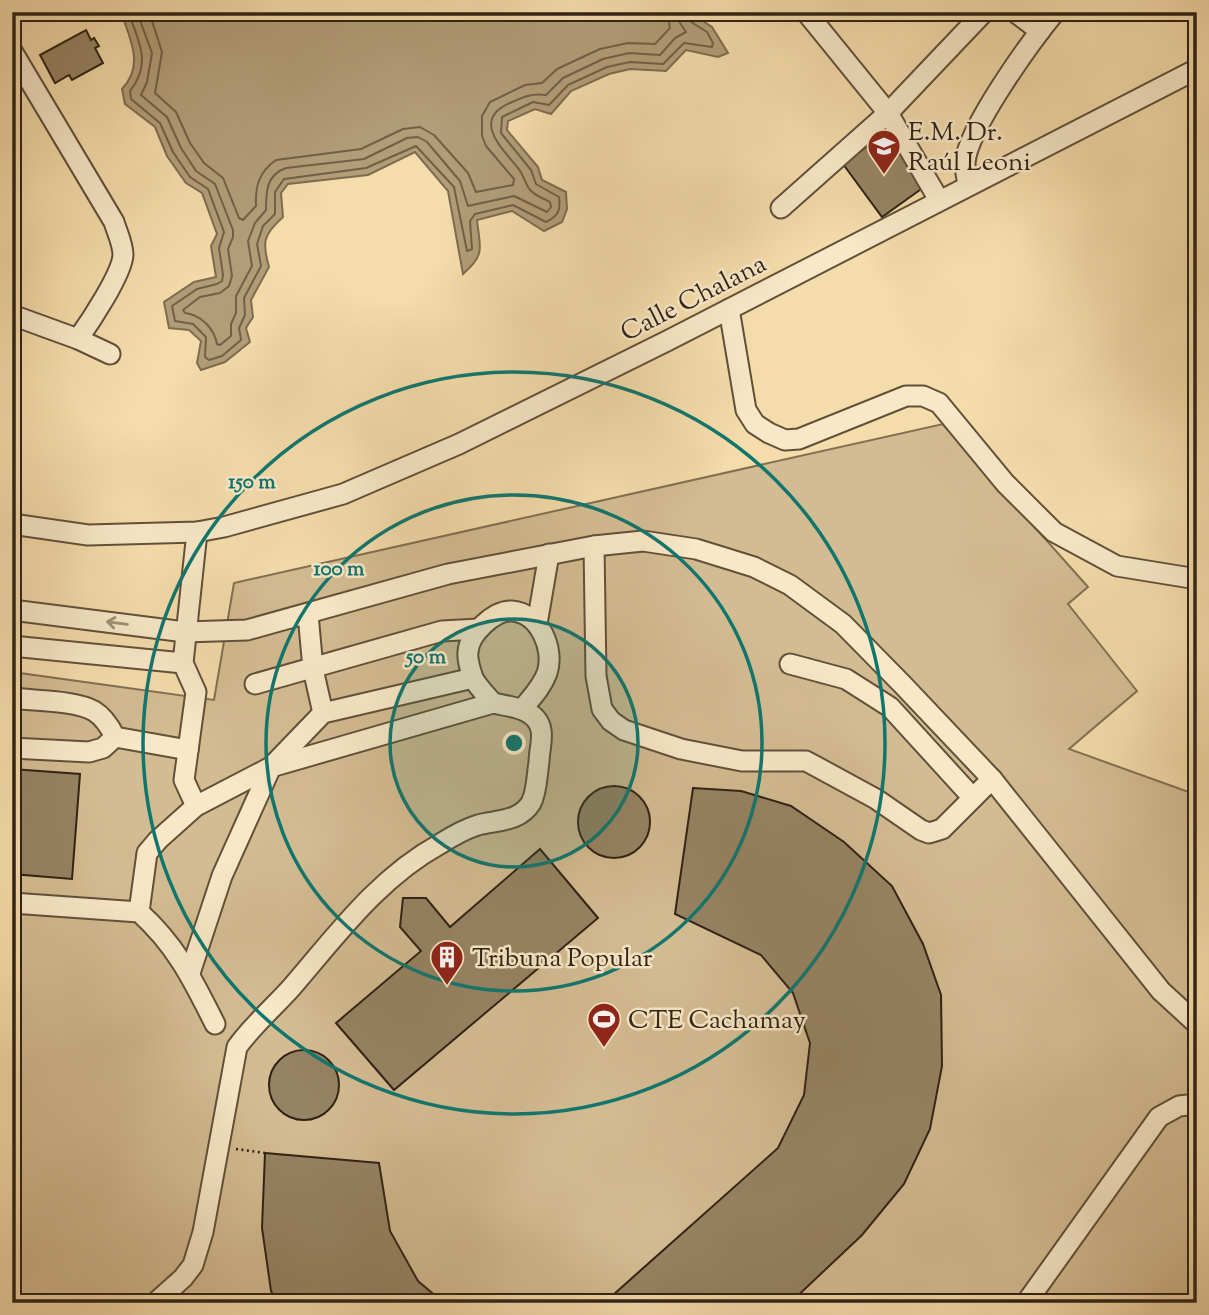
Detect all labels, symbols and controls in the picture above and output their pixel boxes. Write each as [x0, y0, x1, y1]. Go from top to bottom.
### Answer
place label: E.M. Dr. Raúl Leoni [908, 115, 1031, 182]
school or university icon: E.M. Dr. Raúl Leoni [865, 127, 903, 176]
street label: Calle Chalana [615, 247, 774, 352]
text: 150 m [228, 468, 276, 498]
text: 100 m [314, 555, 365, 585]
one-way arrow [106, 617, 129, 630]
text: 50 m [404, 643, 447, 673]
centre of rings [502, 731, 526, 755]
building icon: Tribuna Popular [428, 938, 466, 987]
place label: Tribuna Popular [472, 941, 653, 978]
sports icon: CTE Cachamay [585, 1000, 623, 1049]
place label: CTE Cachamay [628, 1003, 806, 1040]

